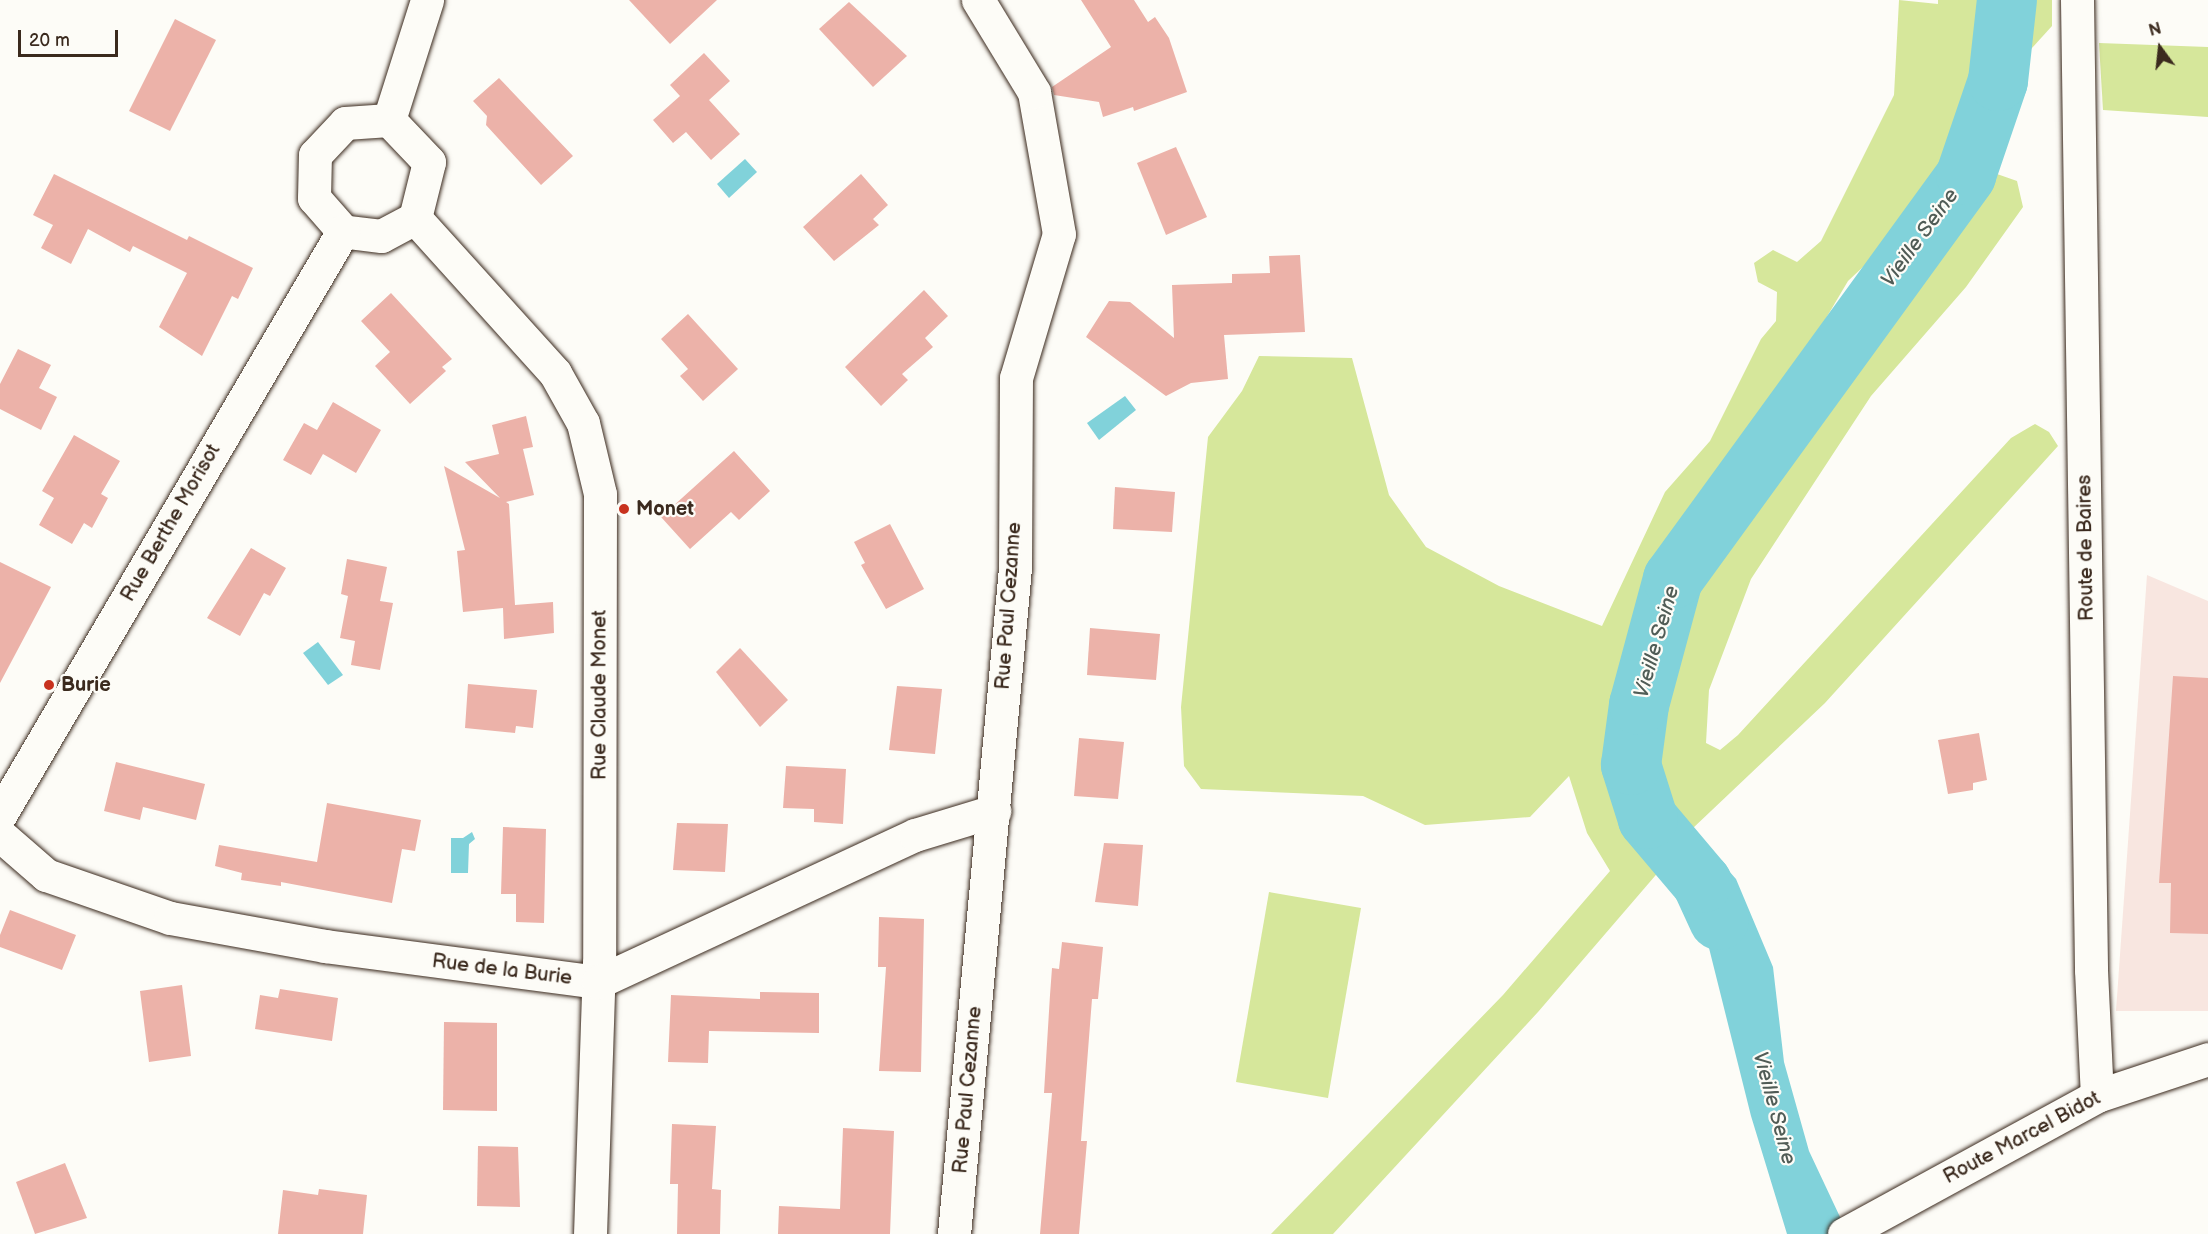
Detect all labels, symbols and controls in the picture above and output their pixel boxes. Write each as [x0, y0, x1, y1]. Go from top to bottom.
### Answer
scale bar [21, 18, 122, 56]
north arrow [2130, 18, 2190, 78]
text: N [2147, 19, 2163, 41]
text: 20 m [29, 30, 70, 51]
water label: Vieille Seine [1876, 184, 1964, 292]
street label: Rue Berthe Morisot [116, 440, 226, 606]
street label: Route de Baires [2073, 475, 2099, 621]
place label: Monet [636, 497, 694, 521]
marker: Monet [617, 502, 631, 516]
street label: Rue Paul Cezanne [991, 521, 1027, 691]
water label: Vieille Seine [1629, 583, 1685, 701]
street label: Rue Claude Monet [588, 610, 612, 780]
place label: Burie [61, 673, 111, 697]
marker: Burie [42, 678, 56, 692]
street label: Rue de la Burie [431, 949, 573, 991]
street label: Rue Paul Cezanne [949, 1005, 987, 1175]
water label: Vieille Seine [1747, 1049, 1801, 1167]
street label: Route Marcel Bidot [1939, 1087, 2105, 1189]

